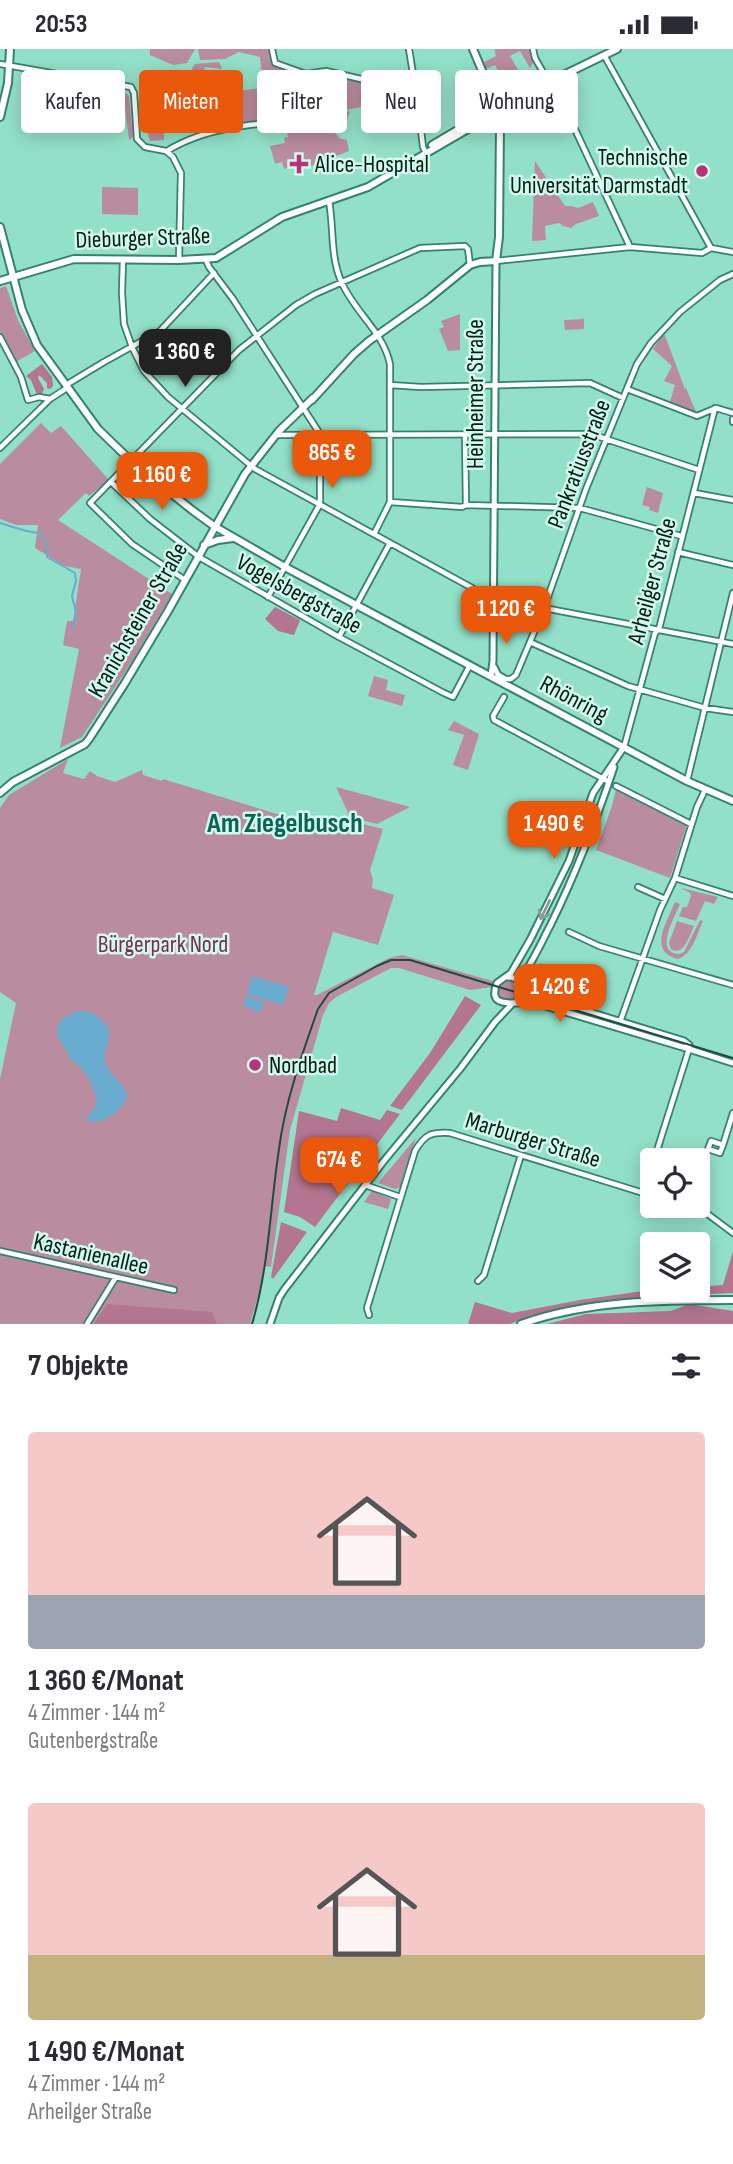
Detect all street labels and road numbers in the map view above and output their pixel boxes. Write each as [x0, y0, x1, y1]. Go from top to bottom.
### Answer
street label: Dieburger Straße [75, 221, 211, 255]
street label: Heinheimer Straße [461, 319, 490, 469]
street label: Pankratiusstraße [541, 395, 617, 533]
street label: Arheilger Straße [621, 515, 683, 648]
street label: Kranichsteiner Straße [82, 537, 194, 703]
street label: Vogelsbergstraße [231, 548, 367, 640]
street label: Rhönring [535, 669, 613, 729]
street label: Marburger Straße [462, 1106, 604, 1174]
street label: Kastanienallee [31, 1227, 151, 1281]

